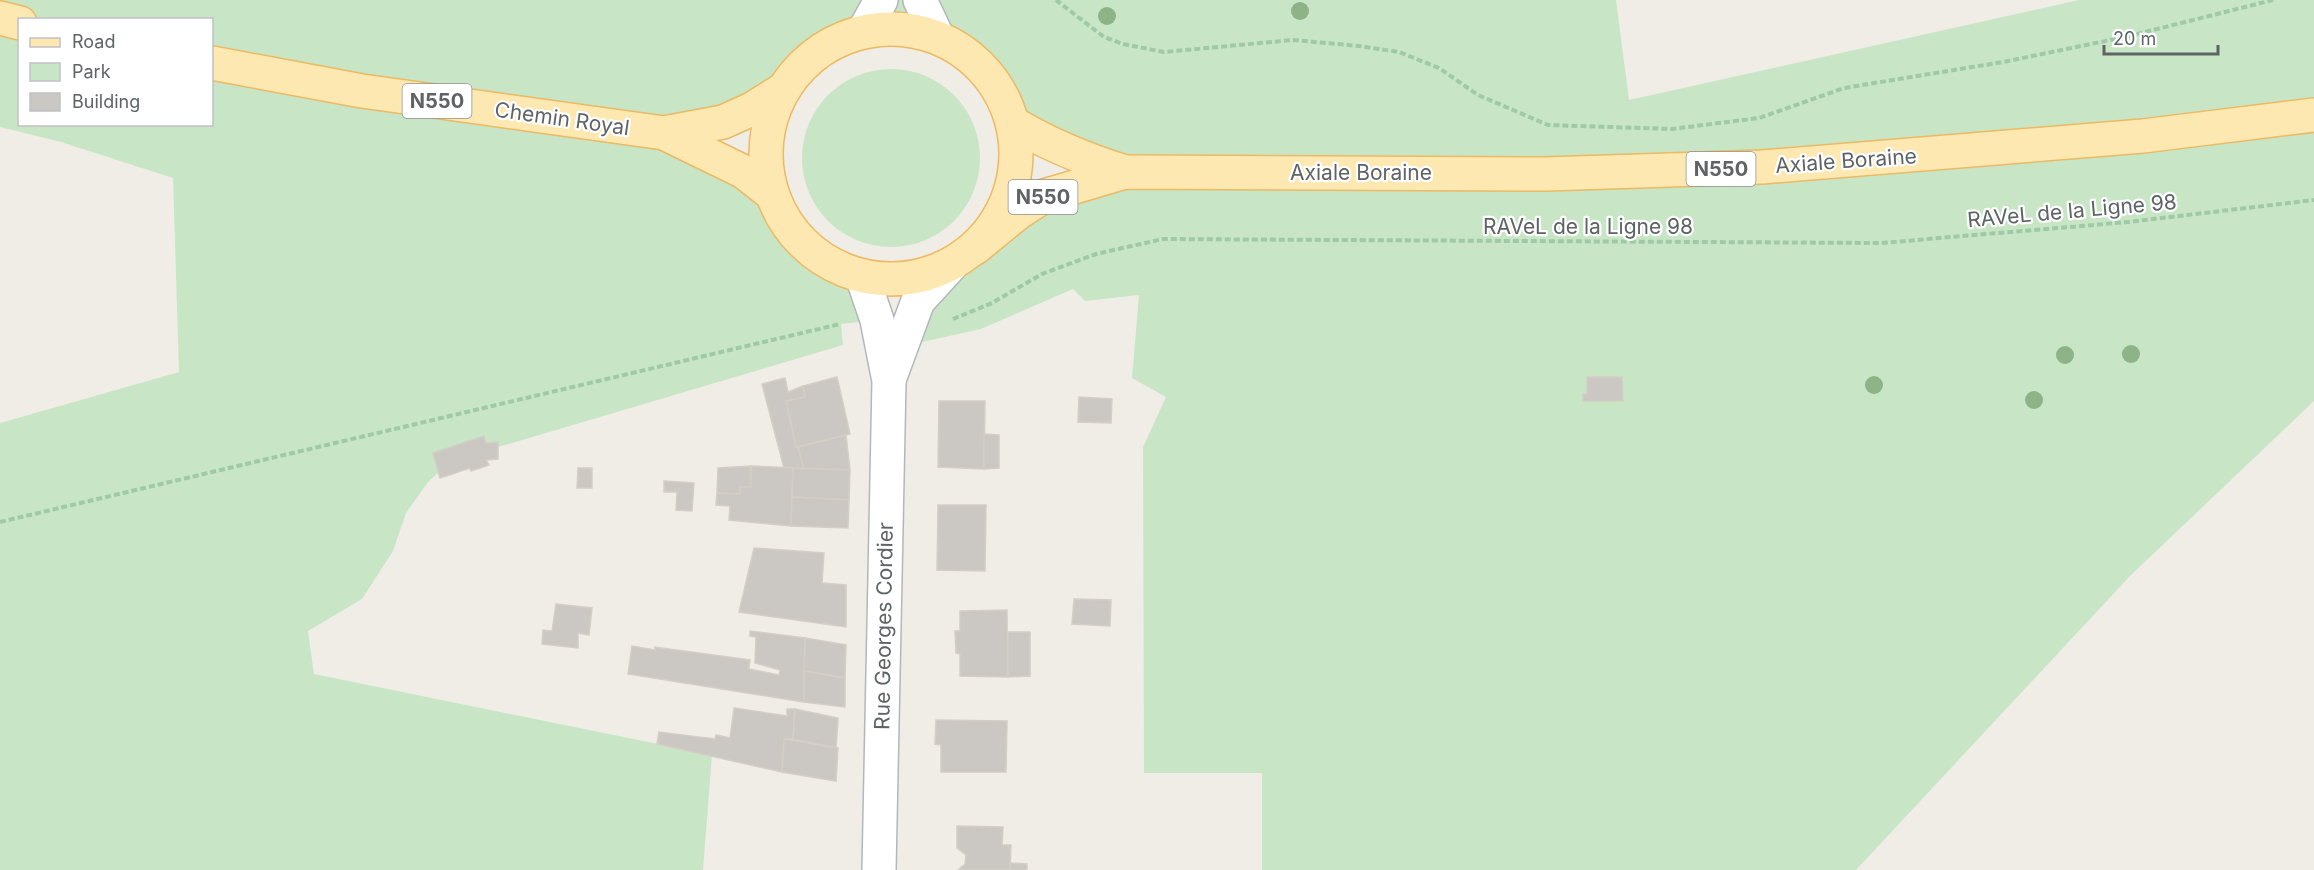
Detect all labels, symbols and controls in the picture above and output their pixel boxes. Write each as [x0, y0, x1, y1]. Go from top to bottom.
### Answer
legend [18, 18, 213, 126]
scale bar [2104, 18, 2218, 56]
text: 20 m [2113, 28, 2156, 49]
text: Road [72, 31, 115, 52]
text: Park [72, 61, 111, 82]
road number: N550 [402, 84, 472, 118]
text: Building [72, 91, 140, 112]
street label: Chemin Royal [493, 97, 631, 140]
street label: Axiale Boraine [1774, 143, 1918, 178]
road number: N550 [1686, 152, 1756, 186]
street label: Axiale Boraine [1290, 160, 1432, 185]
road number: N550 [1008, 180, 1078, 214]
street label: RAVeL de la Ligne 98 [1966, 189, 2178, 232]
street label: RAVeL de la Ligne 98 [1483, 214, 1693, 239]
street label: Rue Georges Cordier [869, 522, 898, 730]

